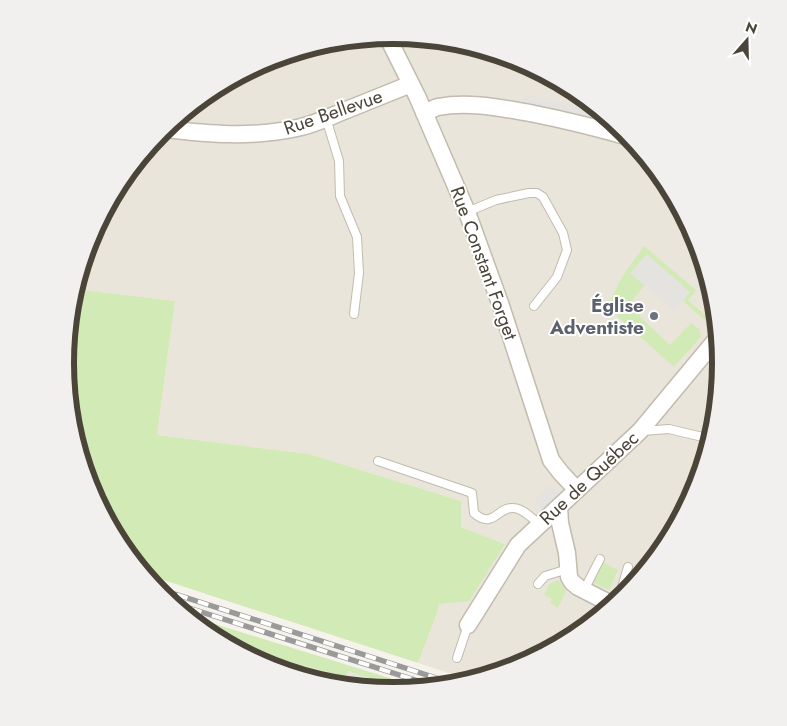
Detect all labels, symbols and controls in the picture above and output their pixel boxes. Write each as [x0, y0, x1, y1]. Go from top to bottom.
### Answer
north arrow [722, 15, 772, 65]
text: N [743, 16, 760, 39]
street label: Rue Bellevue [280, 82, 386, 142]
street label: Rue Constant Forget [444, 182, 524, 344]
place label: Église Adventiste [549, 292, 644, 341]
marker: Église Adventiste [648, 310, 660, 322]
street label: Rue de Québec [533, 425, 645, 531]

